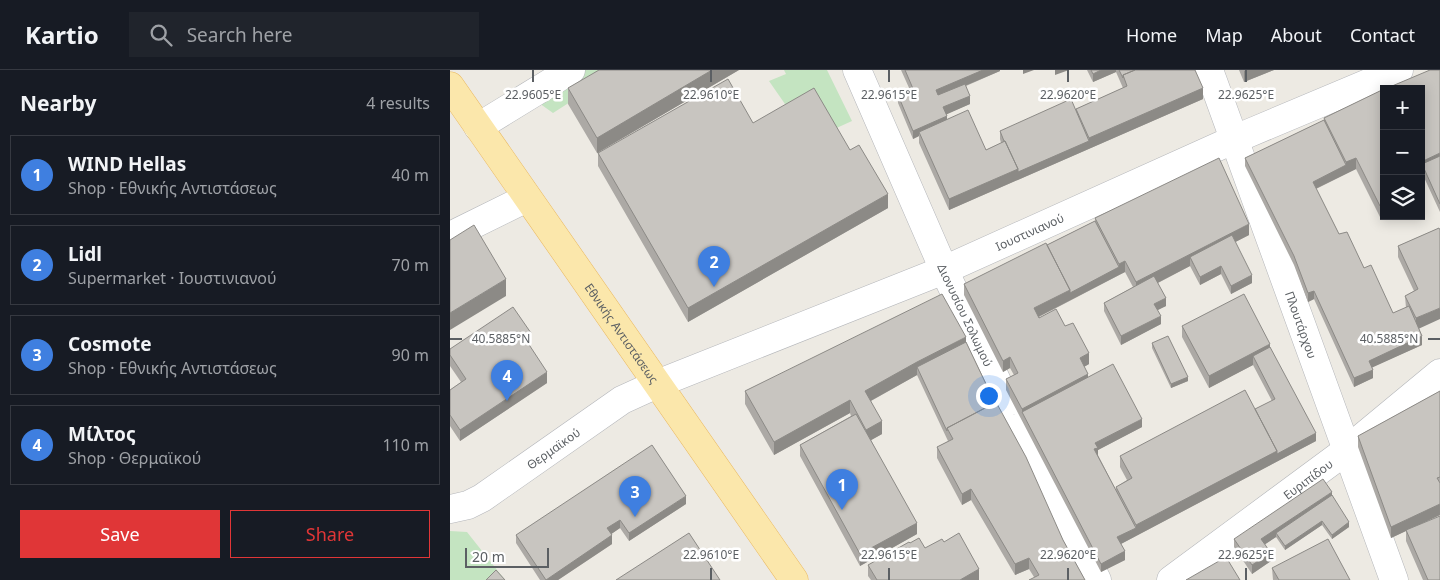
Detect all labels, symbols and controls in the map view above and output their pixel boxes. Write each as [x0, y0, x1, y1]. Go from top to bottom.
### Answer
search box [129, 12, 479, 57]
text: Kartio [25, 18, 99, 51]
icon: search [147, 21, 175, 49]
text: Search here [187, 22, 292, 48]
text: Home [1126, 23, 1177, 47]
text: Map [1205, 23, 1243, 47]
text: About [1271, 23, 1322, 47]
text: Contact [1350, 23, 1415, 47]
map controls [1380, 85, 1425, 220]
button: + [1380, 85, 1425, 130]
text: 22.9605°E [505, 86, 561, 103]
text: 22.9610°E [683, 86, 739, 103]
text: 22.9615°E [861, 86, 917, 103]
text: 22.9620°E [1040, 86, 1096, 103]
text: 22.9625°E [1218, 86, 1274, 103]
text: Nearby [20, 89, 96, 117]
text: 4 results [366, 92, 430, 114]
button: − [1380, 130, 1425, 175]
text: WIND Hellas [68, 151, 186, 177]
text: 1 [32, 164, 42, 186]
text: 40 m [392, 164, 429, 186]
button: layers [1380, 175, 1425, 220]
text: Shop · Εθνικής Αντιστάσεως [68, 177, 277, 199]
street label: Ιουστινιανού [992, 209, 1066, 254]
text: Lidl [68, 241, 102, 267]
pin: 2 [698, 246, 730, 287]
text: 2 [32, 254, 42, 276]
text: 70 m [392, 254, 429, 276]
street label: Διονυσίου Σολωμού [934, 261, 997, 369]
text: Supermarket · Ιουστινιανού [68, 267, 276, 289]
street label: Εθνικής Αντιστάσεως [581, 279, 663, 387]
street label: Πλουτάρχου [1281, 289, 1321, 361]
text: 40.5885°N [472, 330, 530, 347]
text: 40.5885°N [1360, 330, 1418, 347]
text: Cosmote [68, 331, 152, 357]
text: 3 [32, 344, 42, 366]
text: 90 m [392, 344, 429, 366]
text: Shop · Εθνικής Αντιστάσεως [68, 357, 277, 379]
pin: 4 [491, 360, 523, 401]
your location [976, 383, 1002, 409]
text: Μίλτος [68, 421, 136, 447]
street label: Θερμαϊκού [523, 423, 583, 473]
text: 4 [32, 434, 42, 456]
text: 110 m [382, 434, 429, 456]
text: Shop · Θερμαϊκού [68, 447, 201, 469]
street label: Ευριπίδου [1279, 455, 1336, 503]
pin: 1 [826, 469, 858, 510]
pin: 3 [619, 476, 651, 517]
button: Save [20, 510, 220, 558]
button: Share [230, 510, 430, 558]
scale bar [465, 545, 549, 568]
text: 22.9610°E [683, 546, 739, 563]
text: 22.9615°E [861, 546, 917, 563]
text: 22.9620°E [1040, 546, 1096, 563]
text: 22.9625°E [1218, 546, 1274, 563]
text: 20 m [472, 547, 505, 566]

